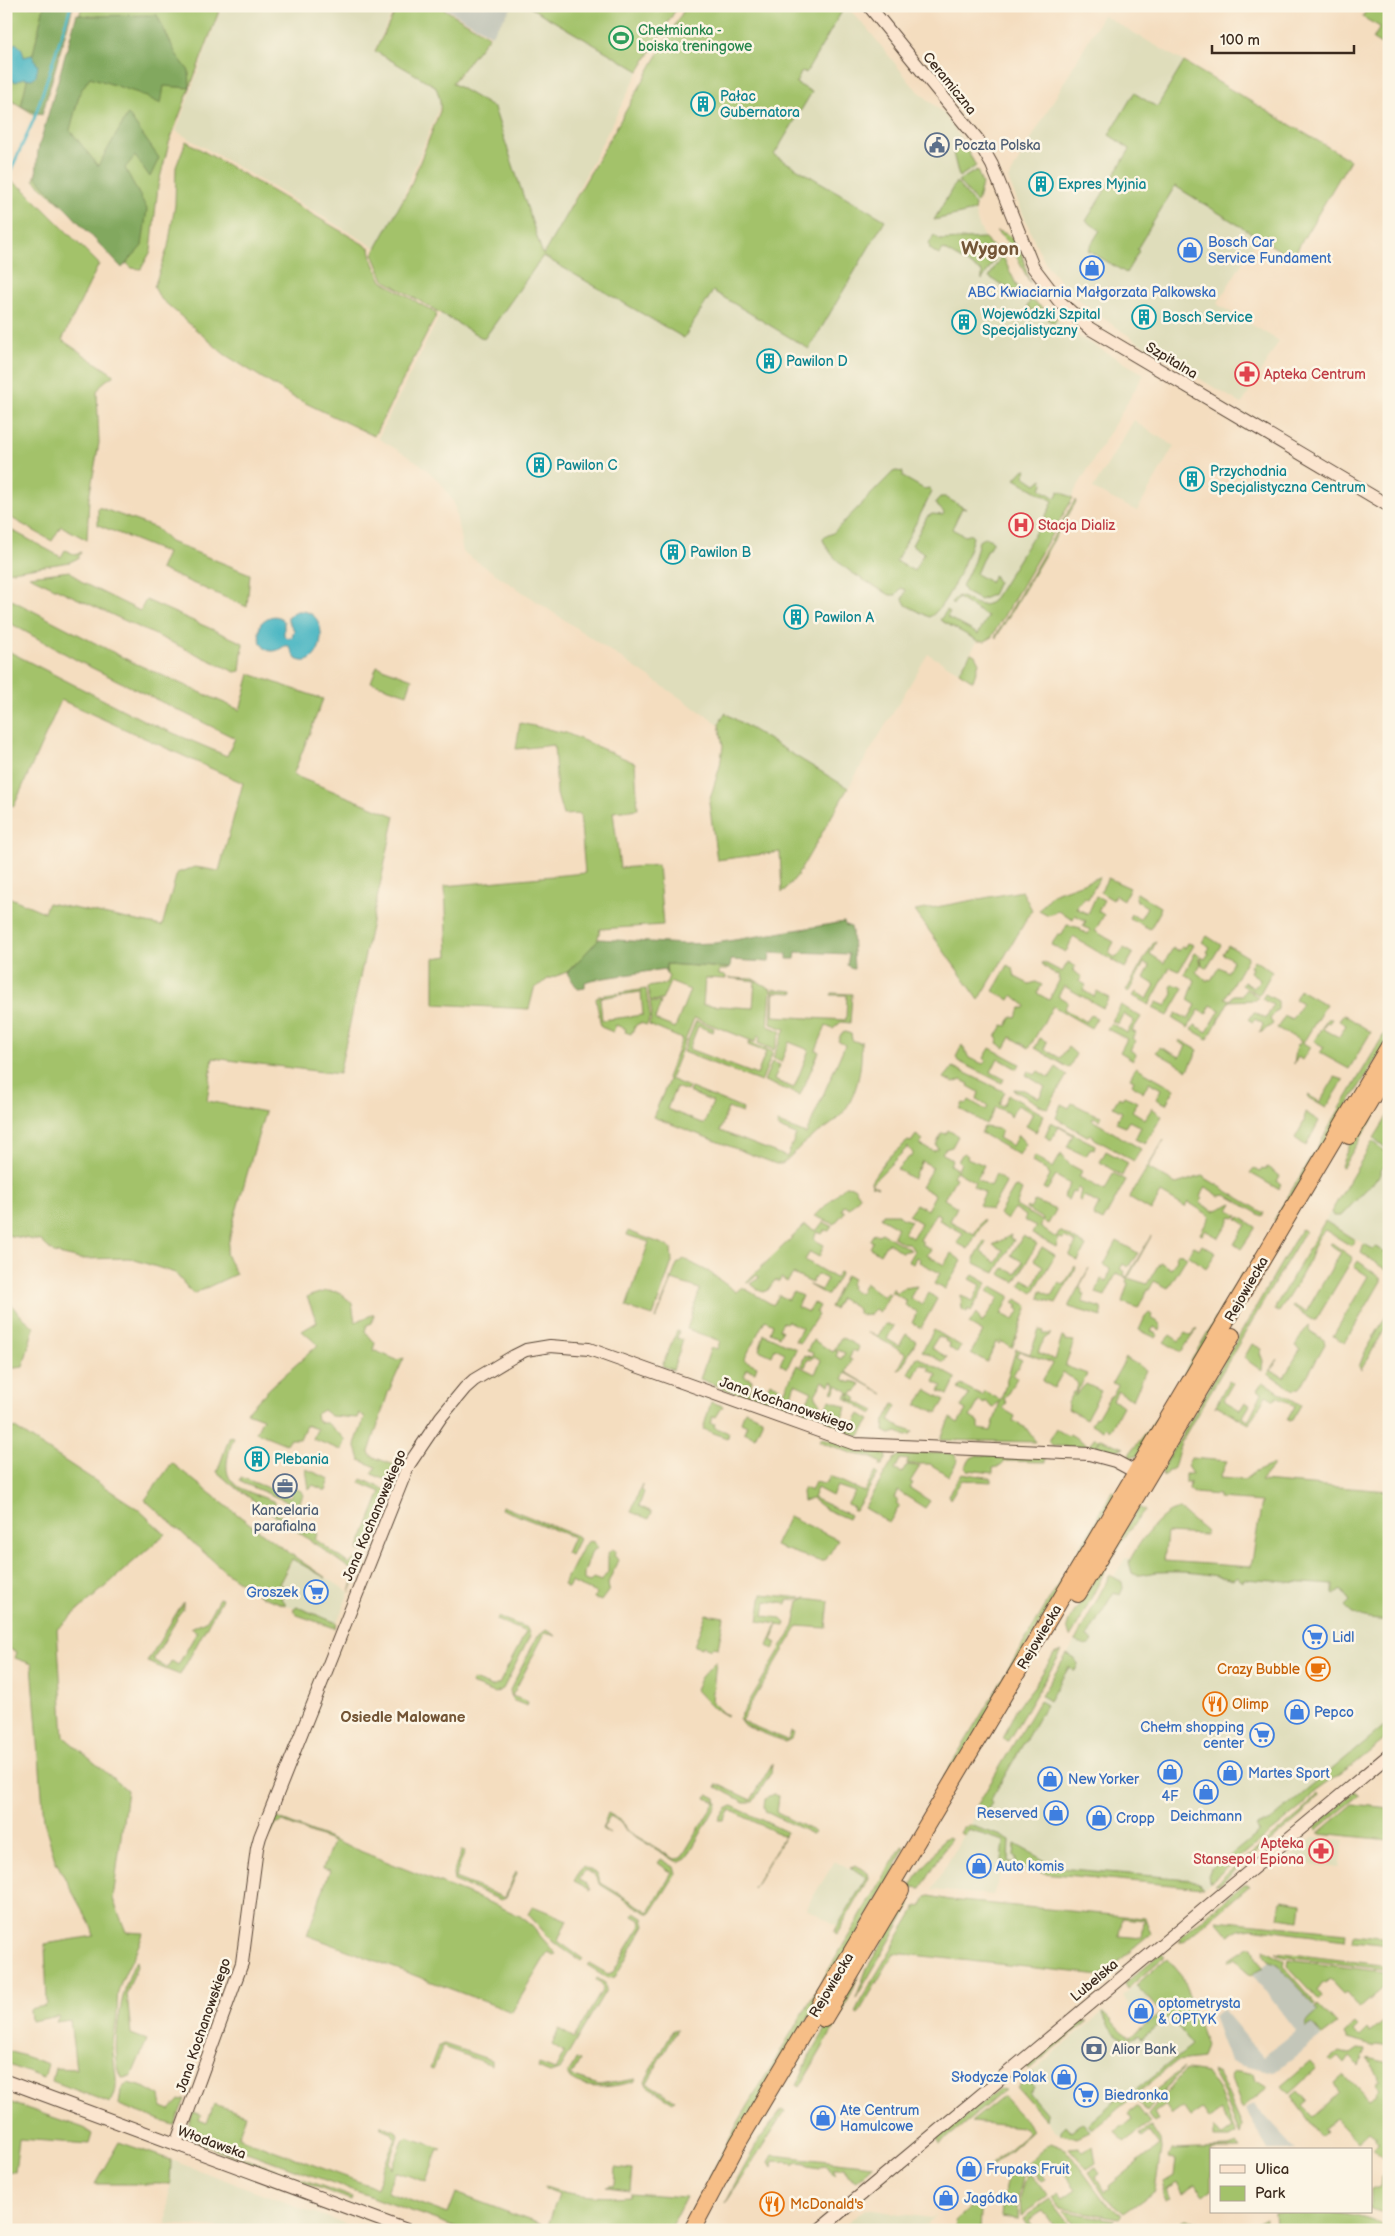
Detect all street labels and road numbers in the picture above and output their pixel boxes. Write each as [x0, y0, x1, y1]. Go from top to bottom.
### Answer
street label: Ceramiczna [919, 49, 980, 118]
street label: Szpitalna [1143, 338, 1201, 383]
street label: Rejowiecka [1221, 1254, 1272, 1325]
street label: Jana Kochanowskiego [717, 1373, 856, 1435]
street label: Jana Kochanowskiego [339, 1447, 410, 1583]
street label: Rejowiecka [1013, 1602, 1065, 1673]
street label: Rejowiecka [805, 1950, 857, 2021]
street label: Jana Kochanowskiego [172, 1956, 234, 2095]
street label: Lubelska [1067, 1956, 1122, 2005]
street label: Włodawska [175, 2122, 249, 2163]

